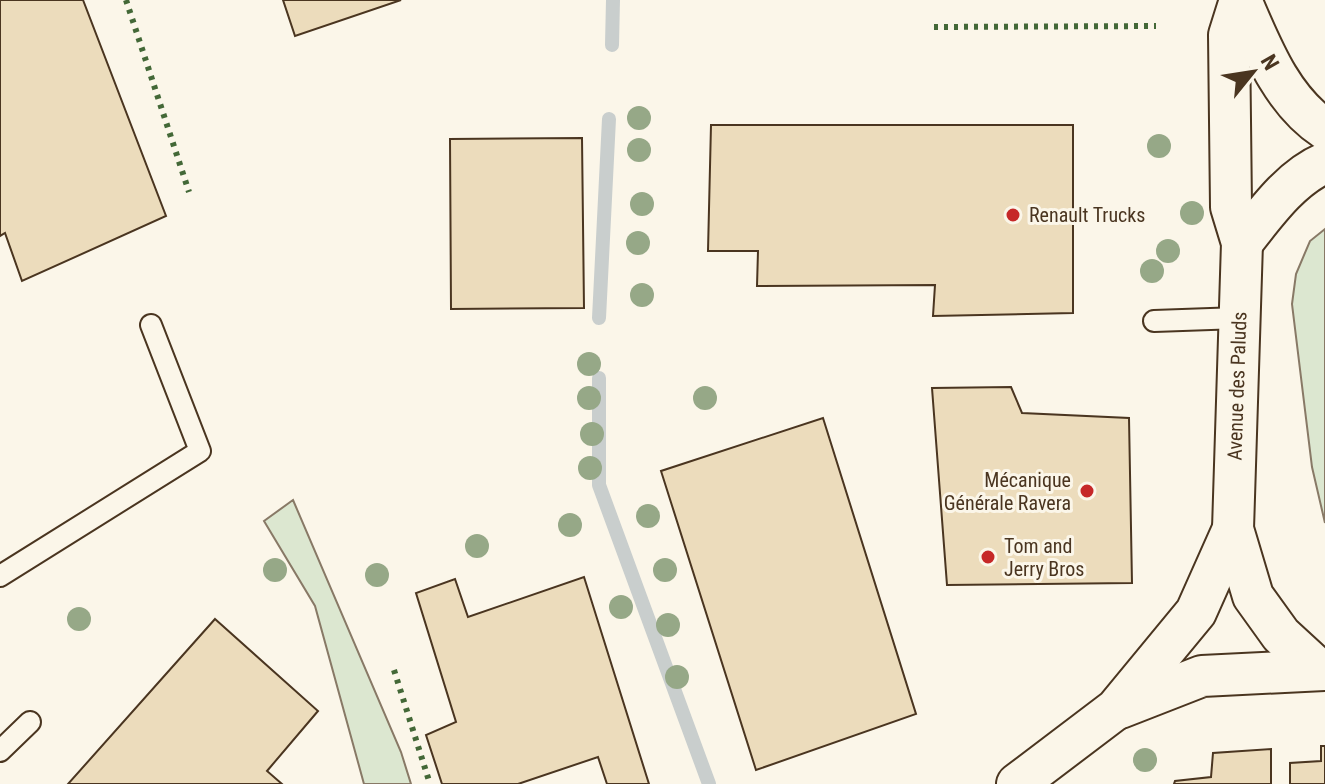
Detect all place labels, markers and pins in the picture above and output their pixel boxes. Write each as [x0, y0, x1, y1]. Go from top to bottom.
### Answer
place label: Renault Trucks [1029, 203, 1145, 227]
marker: Renault Trucks [1004, 206, 1022, 224]
place label: Mécanique Générale Ravera [944, 468, 1071, 515]
marker: Mécanique Générale Ravera [1078, 482, 1096, 500]
place label: Tom and Jerry Bros [1004, 534, 1084, 581]
marker: Tom and Jerry Bros [979, 548, 997, 566]

